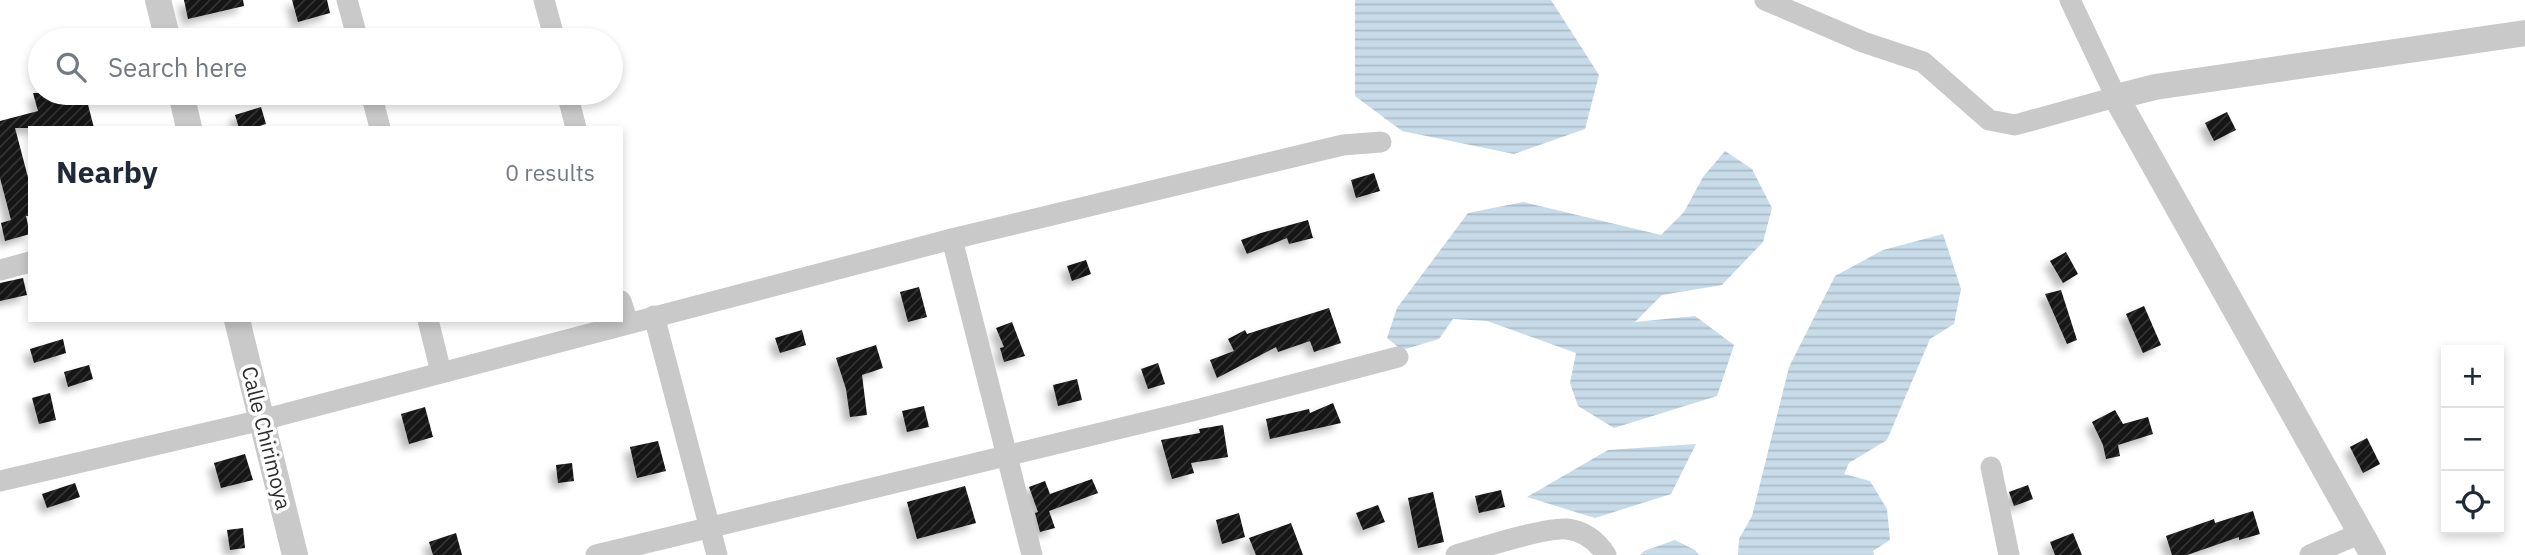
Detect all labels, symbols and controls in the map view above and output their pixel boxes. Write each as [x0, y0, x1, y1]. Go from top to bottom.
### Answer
search box [28, 28, 623, 105]
icon: search [52, 48, 90, 86]
text: Search here [108, 50, 247, 84]
text: Nearby [56, 152, 158, 191]
text: 0 results [505, 157, 595, 187]
map controls [2441, 345, 2504, 534]
button: + [2441, 345, 2504, 408]
street label: Calle Chirimoya [236, 363, 298, 512]
button: − [2441, 408, 2504, 471]
button: locate [2441, 471, 2504, 534]

